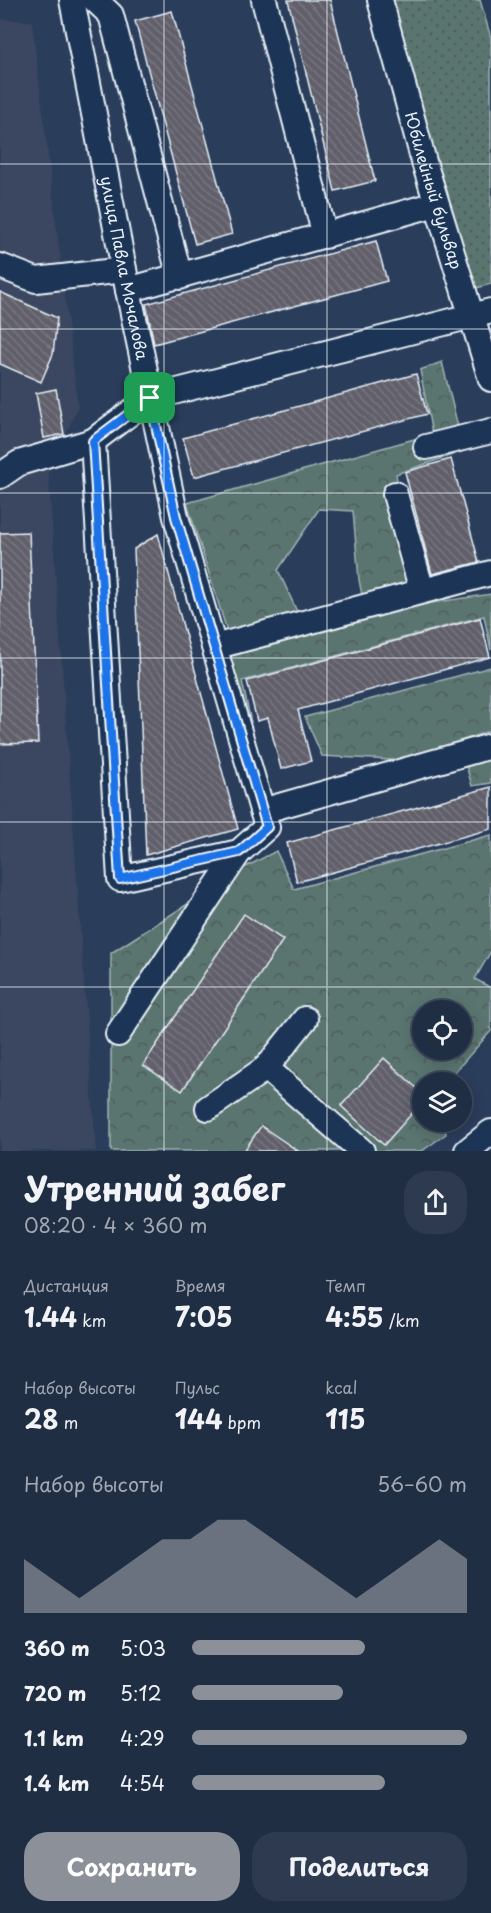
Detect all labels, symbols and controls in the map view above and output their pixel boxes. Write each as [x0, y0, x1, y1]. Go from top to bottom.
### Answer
street label: Юбилейный бульвар [400, 109, 469, 272]
street label: улица Павла Мочалова [95, 174, 155, 362]
pin [124, 372, 175, 423]
icon: arrive [133, 381, 166, 414]
map controls [412, 1000, 472, 1132]
button: locate [412, 1000, 472, 1060]
button: layers [412, 1072, 472, 1132]
text: Утренний забег [24, 1162, 285, 1212]
button: share [404, 1171, 467, 1234]
text: 08:20 · 4 × 360 m [24, 1210, 207, 1240]
text: Дистанция [24, 1273, 109, 1297]
text: Время [175, 1273, 226, 1297]
text: Темп [325, 1273, 366, 1297]
text: 1.44 [24, 1297, 77, 1336]
text: 7:05 [175, 1297, 233, 1336]
text: 4:55 [325, 1297, 384, 1336]
text: km [77, 1308, 106, 1332]
text: /km [384, 1308, 420, 1332]
text: Набор высоты [24, 1375, 136, 1399]
text: Пульс [175, 1375, 220, 1399]
text: kcal [325, 1375, 357, 1399]
text: 28 [24, 1399, 59, 1438]
text: 144 [175, 1399, 223, 1438]
text: 115 [325, 1399, 366, 1438]
text: m [59, 1410, 78, 1434]
text: bpm [223, 1410, 261, 1434]
text: Набор высоты [24, 1469, 164, 1499]
text: 56–60 m [377, 1469, 467, 1499]
text: 360 m [24, 1633, 90, 1663]
text: 5:03 [120, 1633, 166, 1663]
text: 720 m [24, 1678, 86, 1708]
text: 5:12 [120, 1678, 162, 1708]
text: 1.1 km [24, 1723, 84, 1753]
text: 4:29 [120, 1723, 164, 1753]
text: 1.4 km [24, 1768, 90, 1798]
text: 4:54 [120, 1768, 165, 1798]
button: Сохранить [24, 1832, 240, 1901]
button: Поделиться [252, 1832, 467, 1901]

